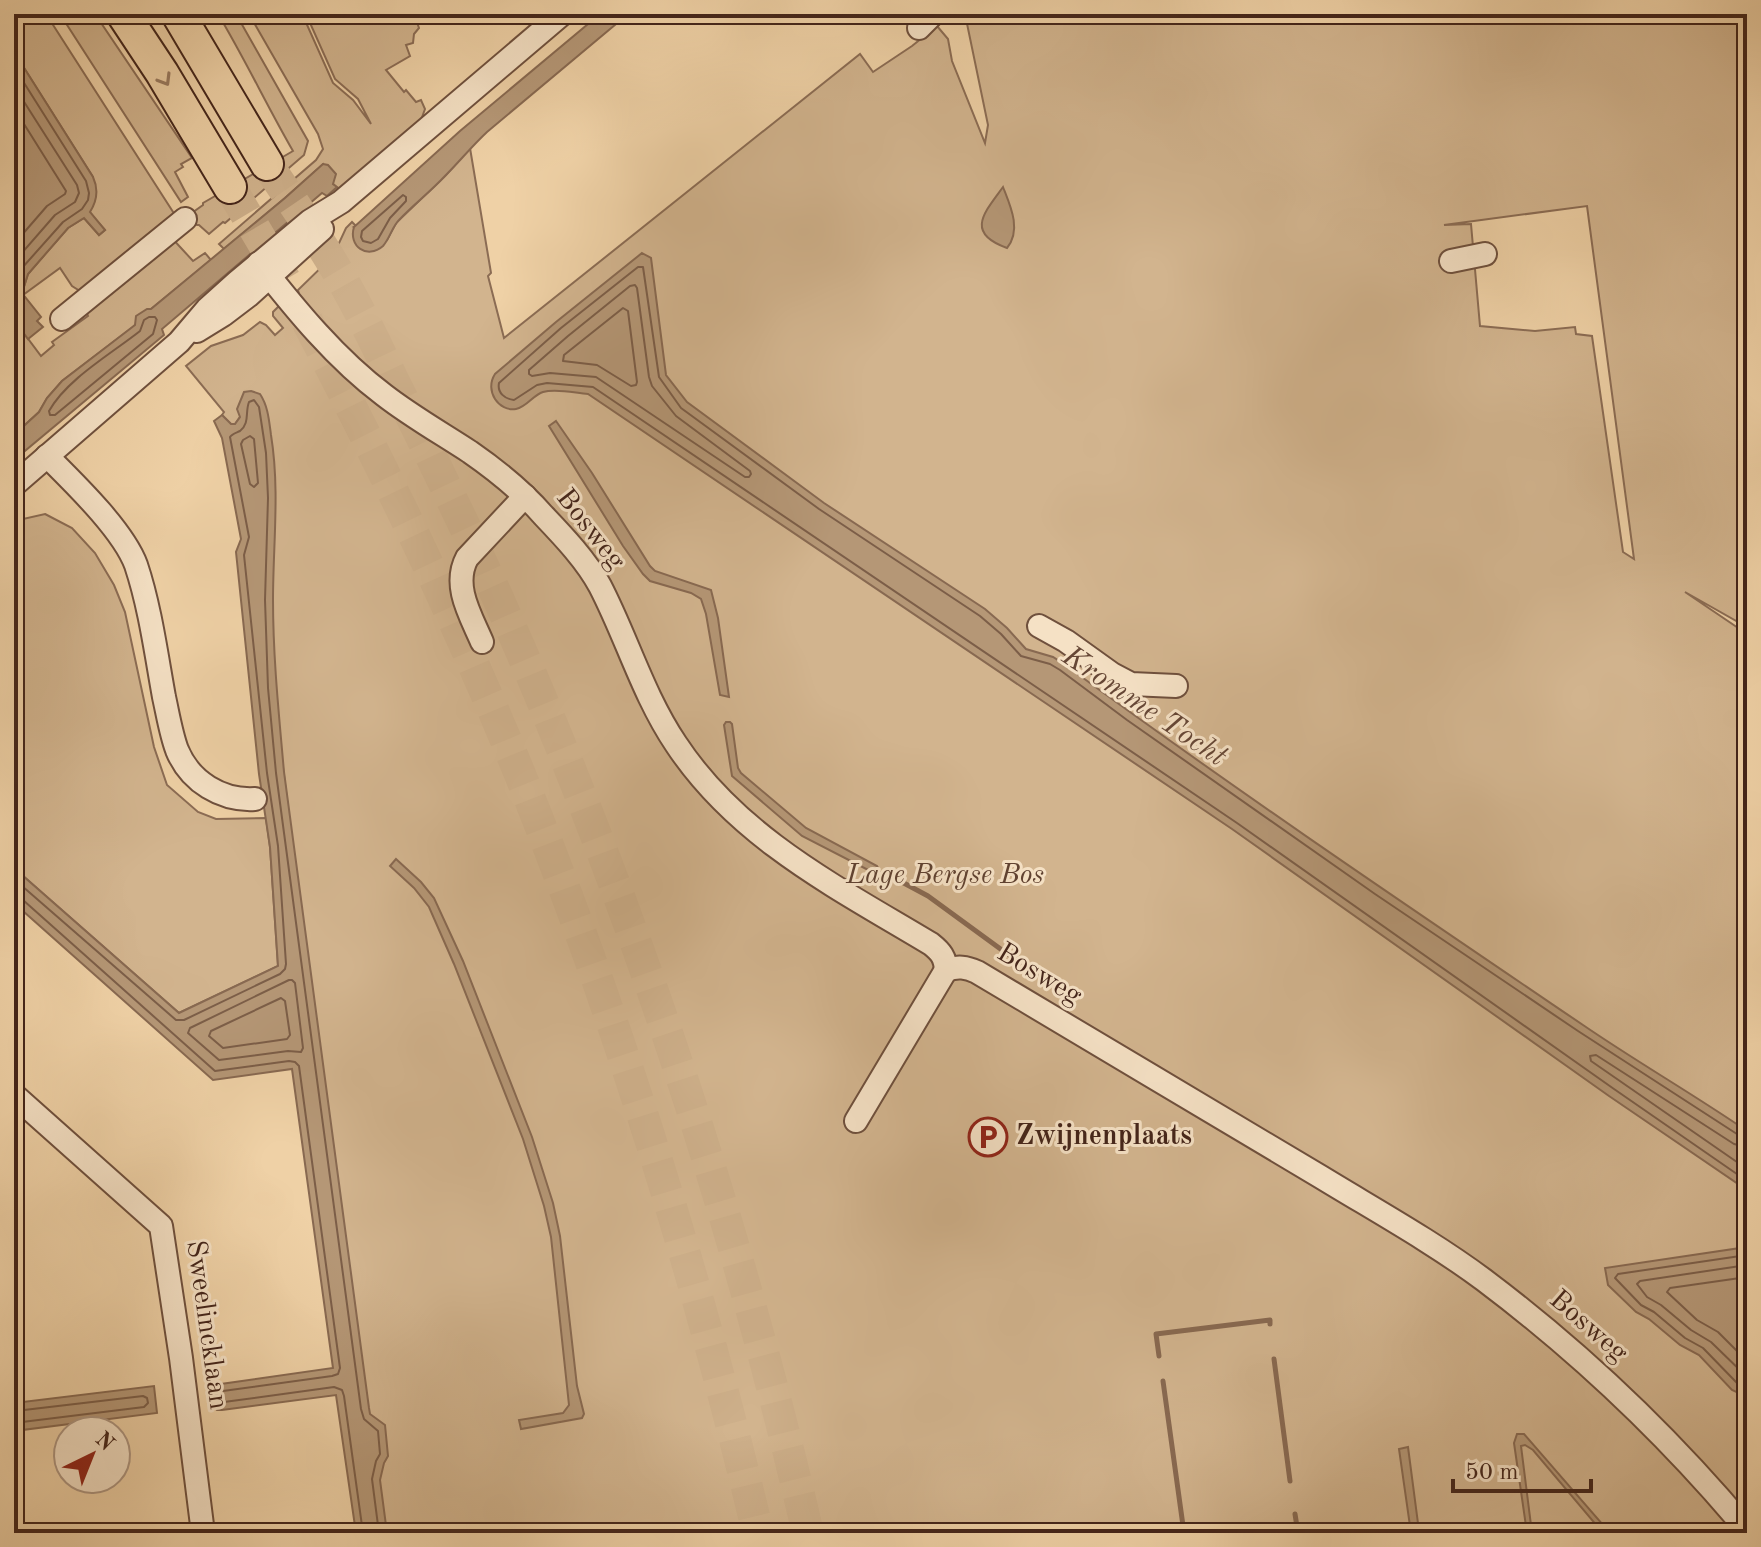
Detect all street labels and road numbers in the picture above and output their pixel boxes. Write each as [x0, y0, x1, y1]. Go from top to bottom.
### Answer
street label: Bosweg [550, 484, 630, 576]
street label: Bosweg [992, 939, 1086, 1011]
street label: Sweelincklaan [180, 1238, 232, 1412]
street label: Bosweg [1543, 1286, 1633, 1368]

